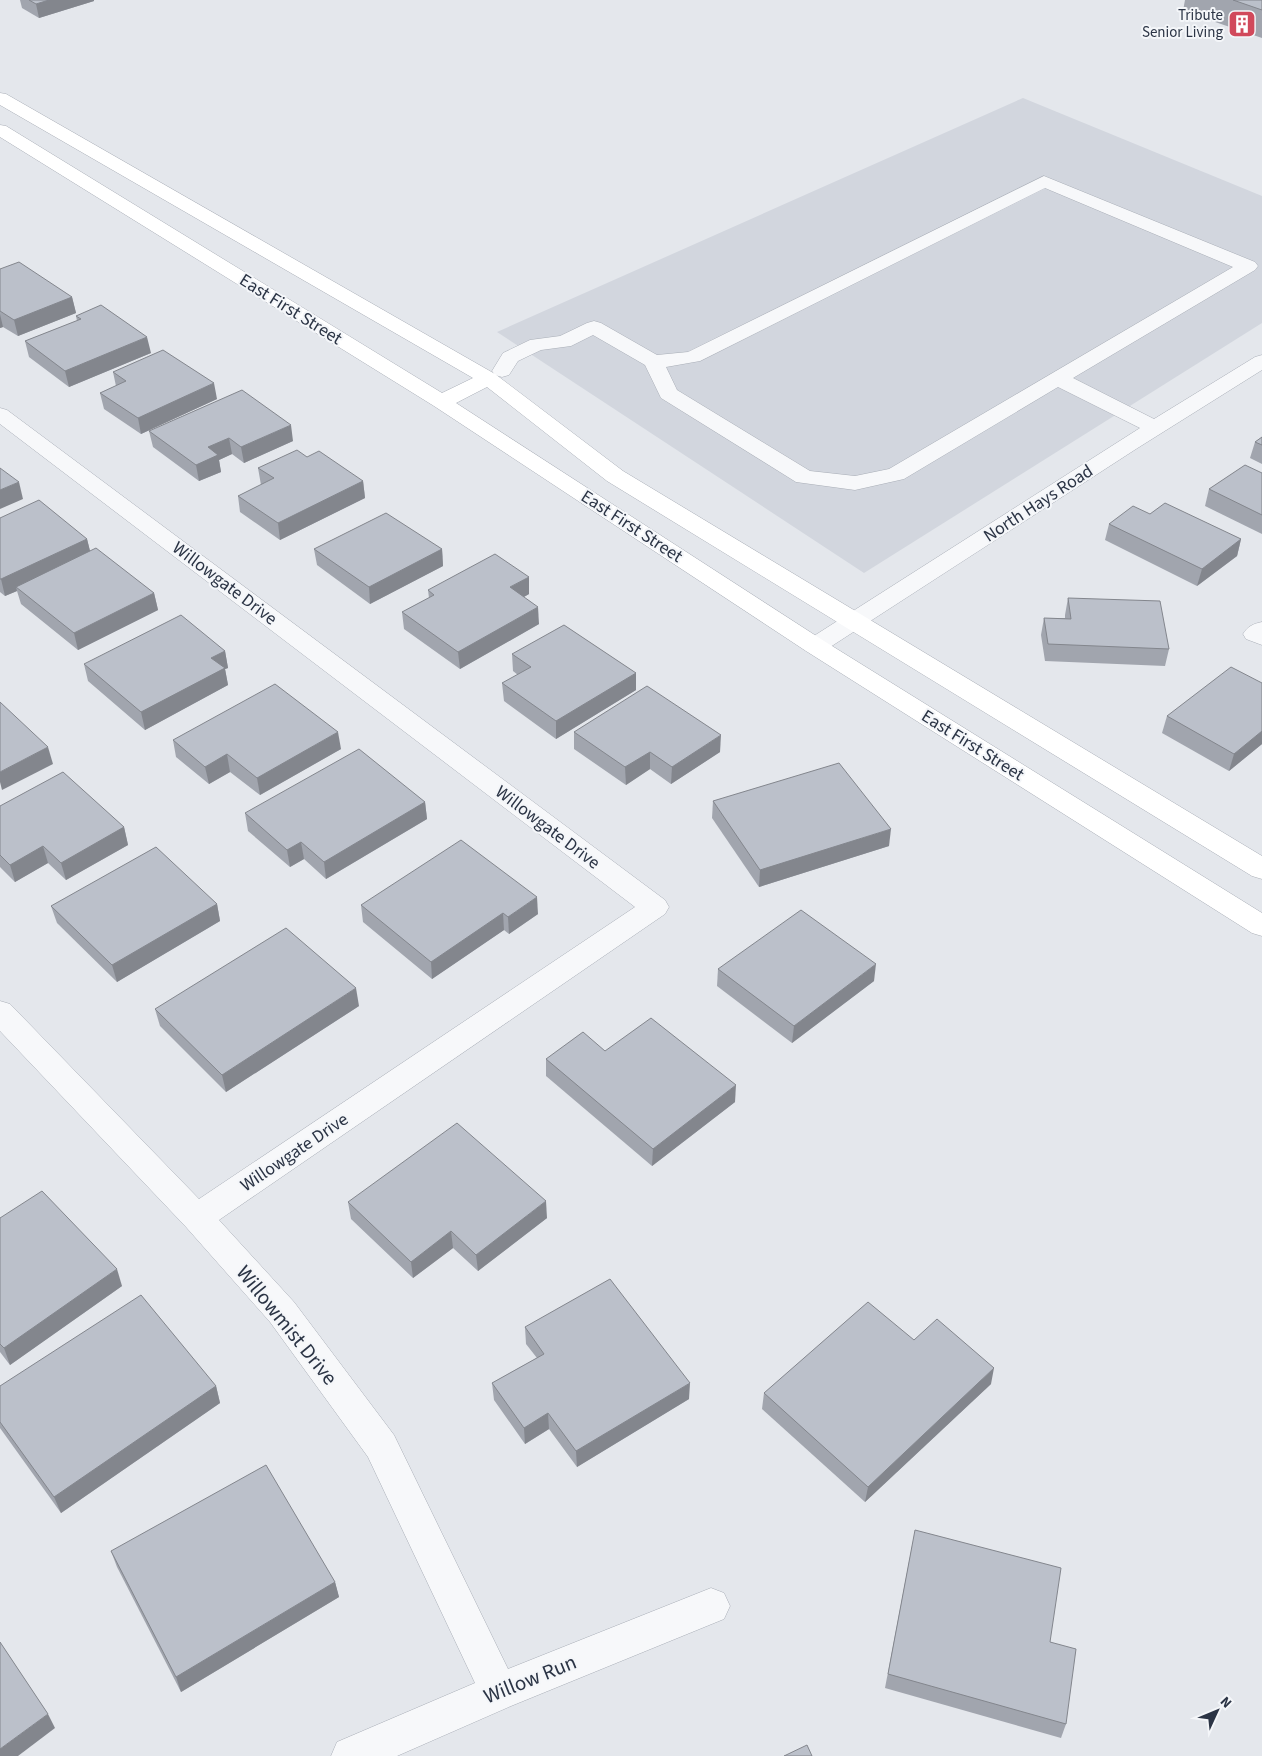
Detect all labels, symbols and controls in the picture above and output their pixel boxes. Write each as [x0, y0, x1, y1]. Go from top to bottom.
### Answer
place label: Tribute Senior Living [1142, 5, 1223, 43]
building icon: Tribute Senior Living [1227, 9, 1257, 39]
street label: East First Street [235, 268, 347, 351]
street label: North Hays Road [979, 459, 1098, 548]
street label: East First Street [576, 484, 688, 569]
street label: Willowgate Drive [167, 536, 282, 631]
street label: East First Street [917, 704, 1029, 787]
street label: Willowgate Drive [490, 780, 605, 875]
street label: Willowgate Drive [235, 1107, 353, 1198]
street label: Willowmist Drive [229, 1259, 345, 1391]
street label: Willow Run [479, 1647, 581, 1711]
north arrow [1192, 1686, 1242, 1736]
text: N [1215, 1692, 1236, 1713]

